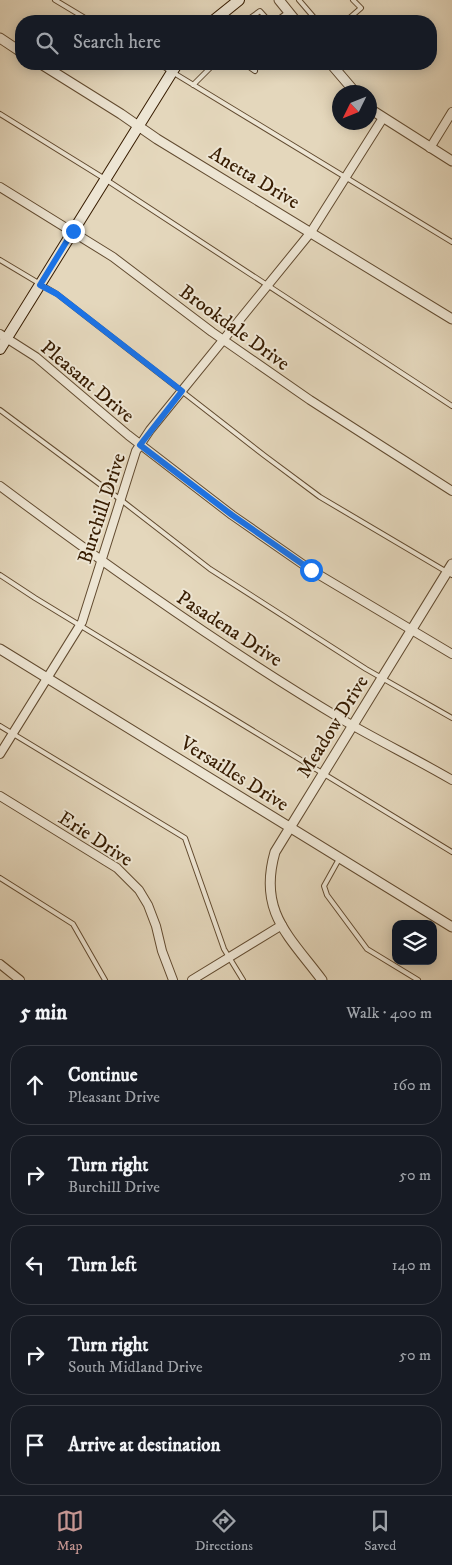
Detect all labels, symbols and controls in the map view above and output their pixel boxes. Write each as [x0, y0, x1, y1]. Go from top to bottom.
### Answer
search box [15, 15, 437, 70]
icon: search [33, 29, 61, 57]
text: Search here [73, 31, 161, 54]
north arrow [332, 85, 377, 130]
street label: Anetta Drive [204, 141, 304, 215]
route end [62, 220, 85, 243]
street label: Brookdale Drive [174, 280, 294, 377]
street label: Pleasant Drive [35, 336, 139, 429]
street label: Burchill Drive [73, 450, 132, 567]
route start [300, 559, 323, 582]
street label: Pasadena Drive [172, 586, 287, 673]
street label: Meadow Drive [292, 671, 375, 783]
street label: Versailles Drive [174, 730, 293, 818]
street label: Erie Drive [53, 806, 137, 873]
map controls [392, 920, 437, 965]
button: layers [392, 920, 437, 965]
text: 5 min [20, 1000, 67, 1026]
text: Walk · 400 m [346, 1003, 432, 1023]
text: Continue [68, 1064, 138, 1087]
icon: ahead [21, 1071, 49, 1099]
text: 160 m [393, 1075, 431, 1095]
text: Pleasant Drive [68, 1087, 160, 1107]
text: Turn right [68, 1154, 148, 1177]
icon: right [21, 1161, 49, 1189]
text: 50 m [399, 1165, 431, 1185]
text: Burchill Drive [68, 1177, 160, 1197]
icon: left [21, 1251, 49, 1279]
text: Turn left [68, 1254, 137, 1277]
text: 140 m [392, 1255, 431, 1275]
text: Turn right [68, 1334, 148, 1357]
icon: right [21, 1341, 49, 1369]
text: 50 m [399, 1345, 431, 1365]
text: South Midland Drive [68, 1357, 203, 1377]
icon: arrive [21, 1431, 49, 1459]
text: Arrive at destination [68, 1434, 220, 1457]
tab: Map [56, 1507, 84, 1555]
tab: Directions [195, 1507, 253, 1555]
tab: Saved [364, 1507, 396, 1555]

